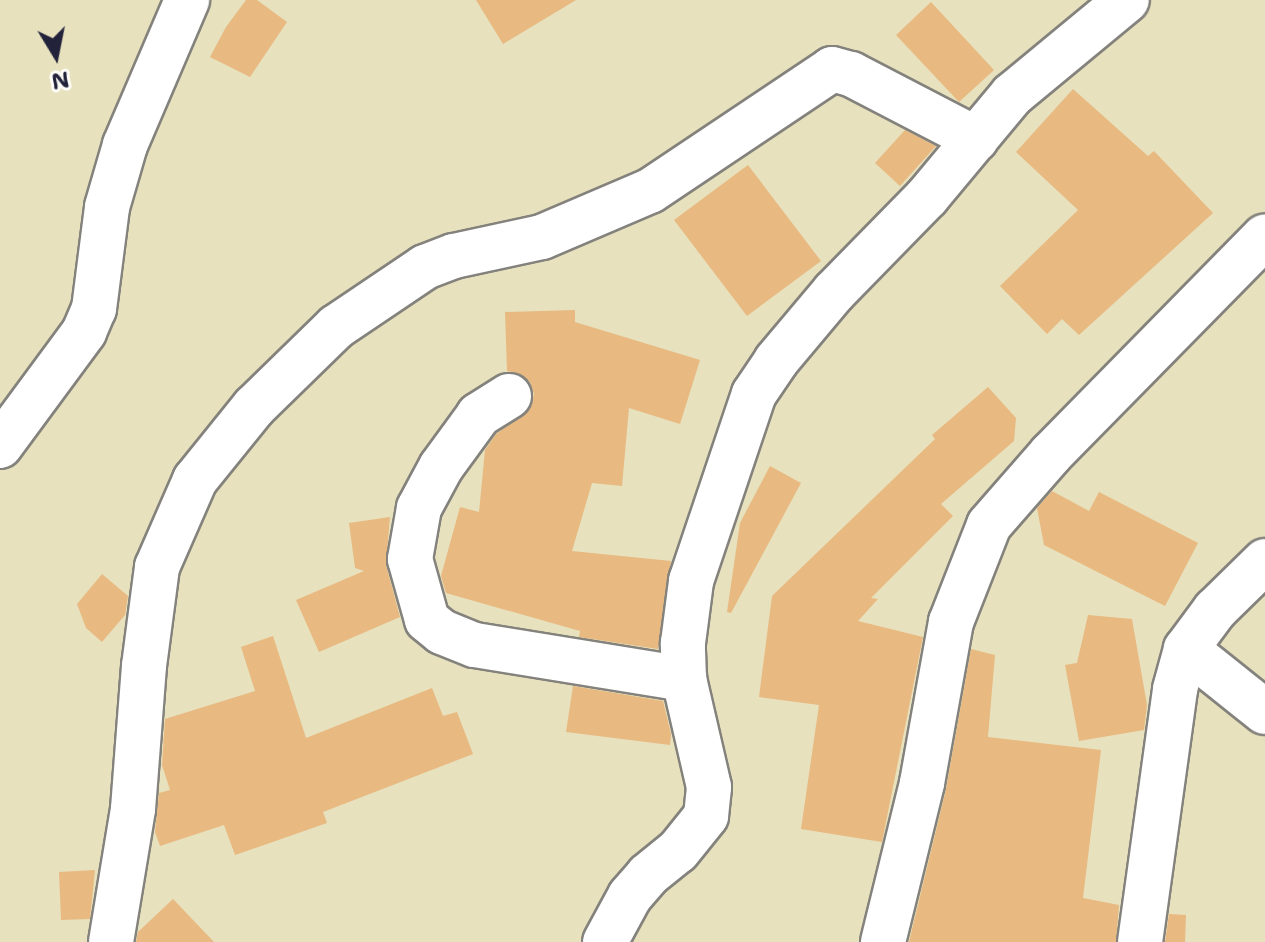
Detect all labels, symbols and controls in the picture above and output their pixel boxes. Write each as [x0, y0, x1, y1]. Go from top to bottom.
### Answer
north arrow [16, 16, 96, 96]
text: N [49, 64, 71, 96]

